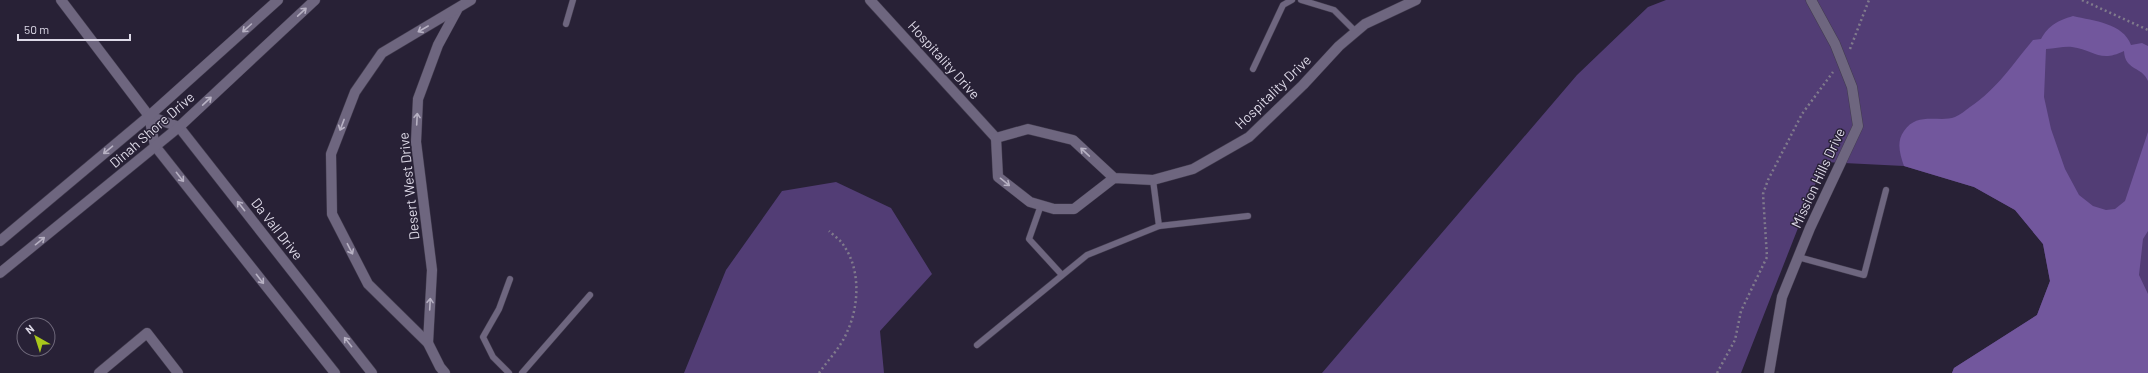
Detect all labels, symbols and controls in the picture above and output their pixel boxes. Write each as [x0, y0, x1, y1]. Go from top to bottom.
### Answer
one-way arrow [297, 8, 307, 17]
scale bar [18, 16, 130, 42]
street label: Hospitality Drive [905, 17, 984, 102]
text: 50 m [24, 22, 49, 36]
one-way arrow [242, 23, 252, 32]
one-way arrow [417, 26, 429, 34]
street label: Hospitality Drive [1231, 51, 1314, 132]
street label: Dinah Shore Drive [106, 88, 198, 171]
one-way arrow [202, 96, 212, 105]
one-way arrow [414, 113, 421, 126]
one-way arrow [338, 118, 346, 130]
street label: Mission Hills Drive [1787, 125, 1848, 230]
street label: Desert West Drive [394, 131, 423, 241]
one-way arrow [103, 145, 114, 154]
one-way arrow [1080, 147, 1091, 156]
one-way arrow [175, 171, 184, 182]
one-way arrow [1000, 178, 1011, 187]
street label: Da Vall Drive [248, 194, 307, 263]
one-way arrow [236, 200, 245, 211]
one-way arrow [34, 236, 45, 245]
one-way arrow [347, 242, 354, 254]
one-way arrow [256, 273, 265, 284]
one-way arrow [427, 298, 434, 311]
north arrow [16, 317, 56, 357]
text: N [22, 321, 36, 336]
one-way arrow [344, 337, 353, 348]

